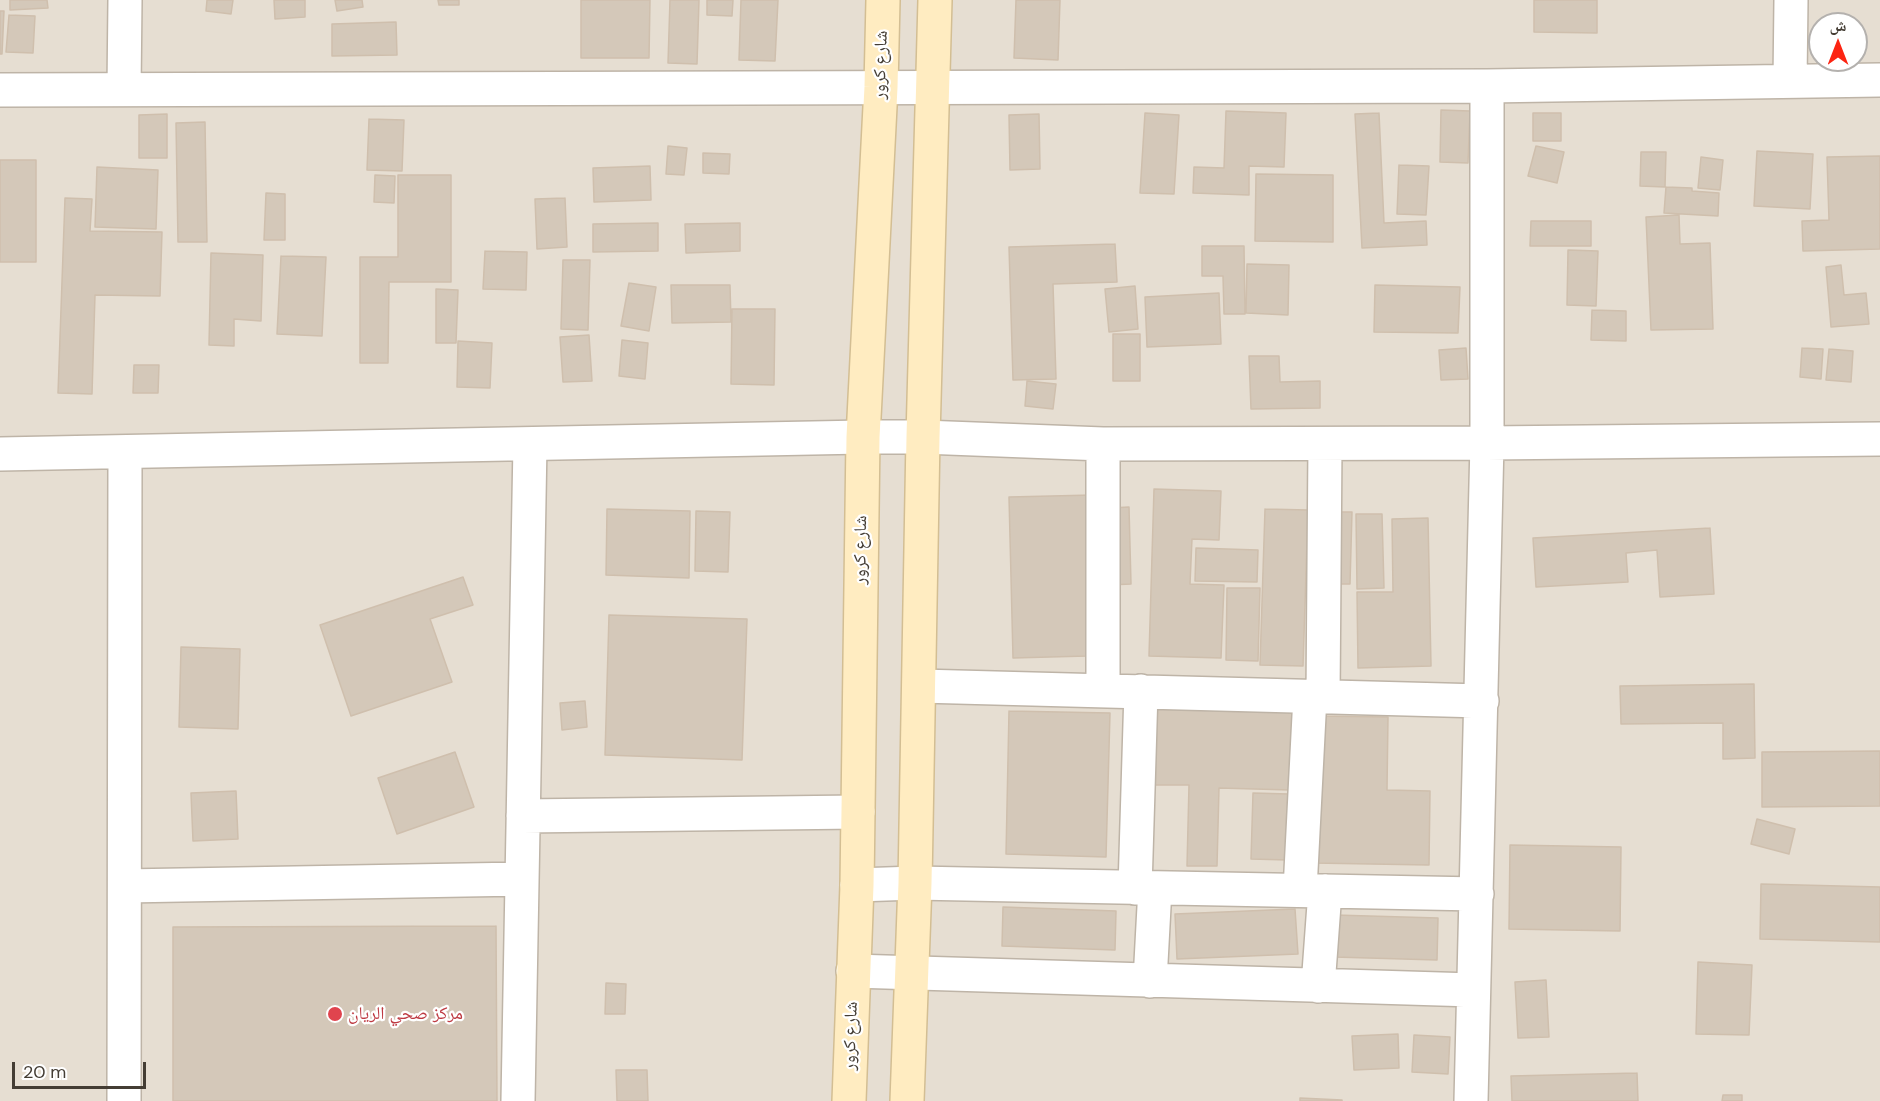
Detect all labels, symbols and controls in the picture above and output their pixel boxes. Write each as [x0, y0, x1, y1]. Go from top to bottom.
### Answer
north arrow [1808, 12, 1868, 72]
text: ش [1830, 15, 1846, 36]
street label: شارع كرور [869, 30, 893, 100]
street label: شارع كرور [850, 515, 872, 585]
street label: شارع كرور [839, 1001, 863, 1071]
place label: مركز صحي الريان [348, 1003, 463, 1025]
marker: مركز صحي الريان [326, 1005, 344, 1023]
scale bar [15, 1050, 148, 1088]
text: 20 m [23, 1060, 66, 1084]

